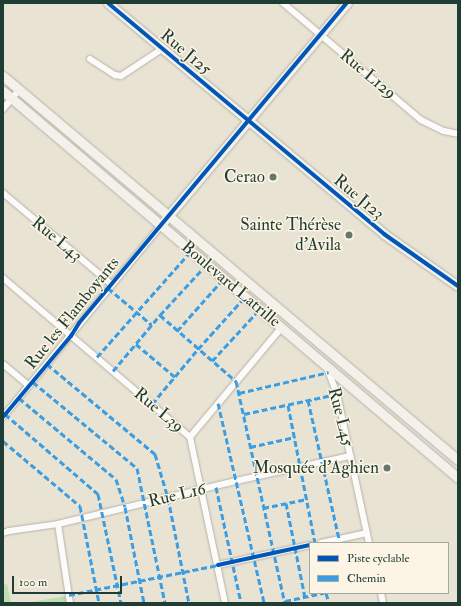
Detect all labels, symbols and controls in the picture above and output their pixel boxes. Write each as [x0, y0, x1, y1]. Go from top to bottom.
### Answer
street label: Rue J125 [156, 25, 216, 79]
street label: Rue L129 [336, 45, 400, 103]
place label: Cerao [224, 167, 265, 187]
street label: Rue J123 [330, 170, 388, 224]
marker: Cerao [268, 172, 278, 182]
street label: Rue L43 [28, 212, 86, 266]
place label: Sainte Thérèse d’Avila [240, 215, 341, 255]
marker: Sainte Thérèse d’Avila [344, 230, 354, 240]
street label: Boulevard Latrille [177, 237, 285, 331]
street label: Rue les Flamboyants [21, 253, 123, 373]
street label: Rue L39 [130, 383, 188, 437]
street label: Rue L45 [324, 385, 358, 449]
place label: Mosquée d'Aghien [253, 458, 379, 478]
marker: Mosquée d'Aghien [382, 463, 392, 473]
street label: Rue L16 [146, 478, 208, 512]
legend [309, 542, 449, 594]
text: Piste cyclable [347, 551, 409, 566]
scale bar [14, 568, 124, 594]
text: Chemin [347, 571, 386, 586]
text: 100 m [19, 575, 47, 590]

